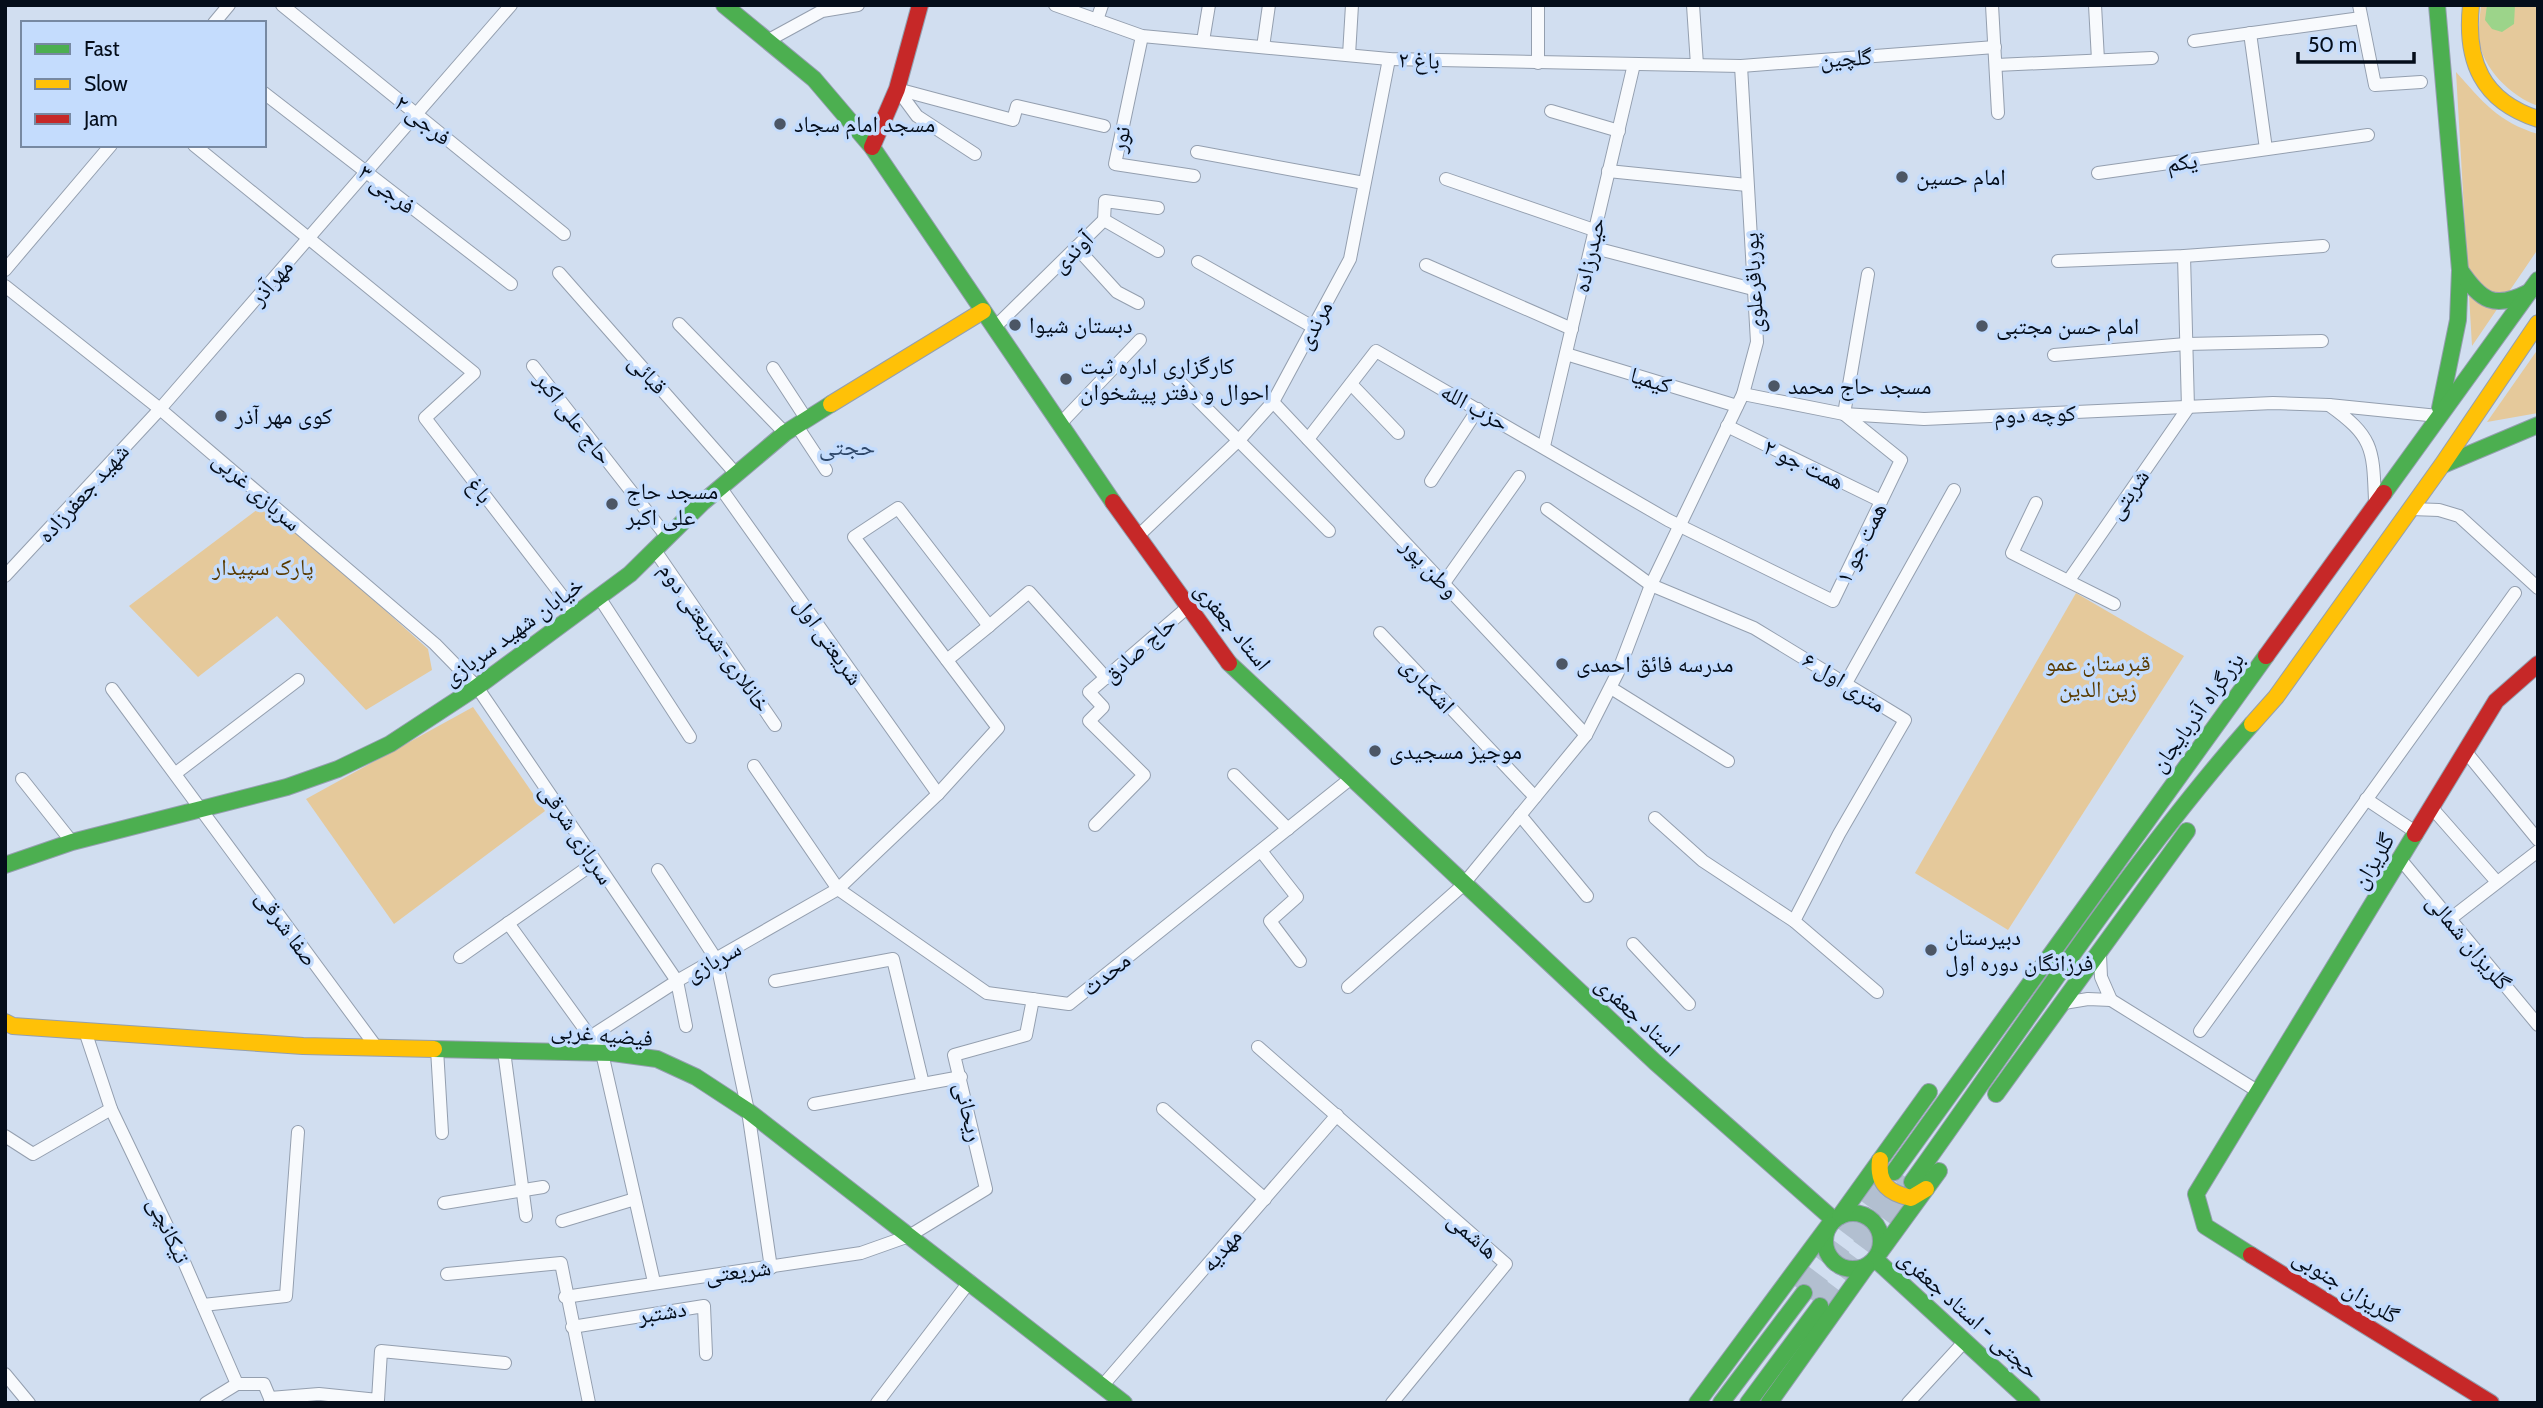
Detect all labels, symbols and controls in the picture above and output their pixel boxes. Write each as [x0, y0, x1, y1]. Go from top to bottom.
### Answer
legend [21, 21, 266, 147]
scale bar [2298, 21, 2414, 65]
text: 50 m [2308, 32, 2357, 57]
text: Fast [84, 36, 120, 61]
street label: گلچین [1819, 42, 1873, 74]
street label: باغ ۲ [1398, 45, 1440, 76]
text: Slow [84, 71, 128, 96]
street label: فرجی ۲ [389, 89, 457, 151]
text: Jam [83, 106, 118, 131]
place label: مسجد امام سجاد [794, 110, 935, 140]
marker: مسجد امام سجاد [772, 116, 788, 132]
street label: نور [1103, 123, 1136, 156]
street label: یکم [2165, 146, 2199, 180]
street label: فرجی ۳ [353, 158, 421, 220]
place label: امام حسین [1916, 163, 2006, 193]
marker: امام حسین [1894, 169, 1910, 185]
street label: حیدرزاده [1567, 215, 1611, 295]
street label: آوندی [1045, 225, 1100, 279]
street label: پورباقرعلوی [1736, 232, 1770, 334]
street label: مهرآذر [243, 253, 299, 312]
street label: مرندی [1290, 296, 1338, 354]
place label: دبستان شیوا [1029, 311, 1133, 339]
place label: امام حسن مجتبی [1996, 312, 2139, 342]
marker: دبستان شیوا [1007, 317, 1023, 333]
marker: امام حسن مجتبی [1974, 318, 1990, 334]
street label: قبائی [623, 348, 673, 400]
place label: کارگزاری اداره ثبت احوال و دفتر پیشخوان [1080, 352, 1270, 406]
street label: کیمیا [1627, 361, 1675, 400]
street label: حاج علی اکبر [528, 365, 619, 470]
marker: کارگزاری اداره ثبت احوال و دفتر پیشخوان [1058, 371, 1074, 387]
place label: مسجد حاج محمد [1788, 372, 1932, 401]
street label: حزب الله [1436, 377, 1514, 437]
marker: مسجد حاج محمد [1766, 378, 1782, 394]
street label: کوچه دوم [1994, 399, 2077, 431]
place label: کوی مهر آذر [234, 402, 333, 430]
marker: کوی مهر آذر [213, 408, 229, 424]
district label: حجتی [819, 432, 875, 461]
street label: همت جو ۲ [1759, 433, 1849, 495]
street label: شهید جعفرزاده [31, 438, 135, 548]
street label: سربازی غربی [207, 445, 307, 537]
street label: شربتی [2101, 464, 2155, 524]
street label: باغ [460, 471, 499, 509]
place label: مسجد حاج علی اکبر [625, 477, 718, 531]
marker: مسجد حاج علی اکبر [604, 496, 620, 512]
street label: همت جو ۱ [1830, 498, 1892, 588]
street label: وطن پور [1394, 531, 1465, 604]
park label: پارک سپیدار [211, 553, 314, 581]
street label: خانلاری-شریعتی دوم [651, 557, 777, 718]
street label: خیابان شهید سربازی [437, 570, 589, 692]
street label: استاد جعفری [1189, 576, 1277, 676]
street label: شریعتی اول [789, 592, 869, 690]
street label: حاج صادق [1096, 609, 1182, 689]
street label: ۶ متری اول [1797, 646, 1891, 718]
street label: بزرگراه آذربایجان [2144, 646, 2250, 778]
park label: قبرستان عمو زین الدین [2045, 649, 2151, 703]
place label: مدرسه فائق احمدی [1576, 650, 1733, 678]
street label: اشکباری [1395, 651, 1461, 719]
marker: مدرسه فائق احمدی [1554, 656, 1570, 672]
place label: موجیز مسجیدی [1389, 737, 1522, 765]
marker: موجیز مسجیدی [1367, 743, 1383, 759]
street label: سربازی شرقی [534, 778, 620, 890]
street label: گلریزان [2345, 827, 2401, 894]
street label: صفا شرقی [250, 884, 324, 972]
street label: گلریزان شمالی [2421, 888, 2518, 996]
place label: دبیرستان فرزانگان دوره اول [1945, 923, 2093, 977]
street label: سربازی [680, 934, 746, 988]
marker: دبیرستان فرزانگان دوره اول [1923, 942, 1939, 958]
street label: محدث [1076, 946, 1136, 1002]
street label: استاد جعفری [1590, 970, 1686, 1062]
street label: فیضیه غربی [550, 1016, 654, 1052]
street label: ریحانی [949, 1080, 989, 1144]
street label: تیکانچی [142, 1192, 197, 1268]
street label: هاشمی [1442, 1205, 1504, 1265]
street label: مهدیه [1195, 1223, 1247, 1277]
street label: گلریزان جنوبی [2288, 1242, 2405, 1330]
street label: حجتی - استاد جعفری [1893, 1243, 2045, 1385]
street label: شریعتی [704, 1253, 772, 1289]
street label: دشتبر [635, 1294, 688, 1330]

